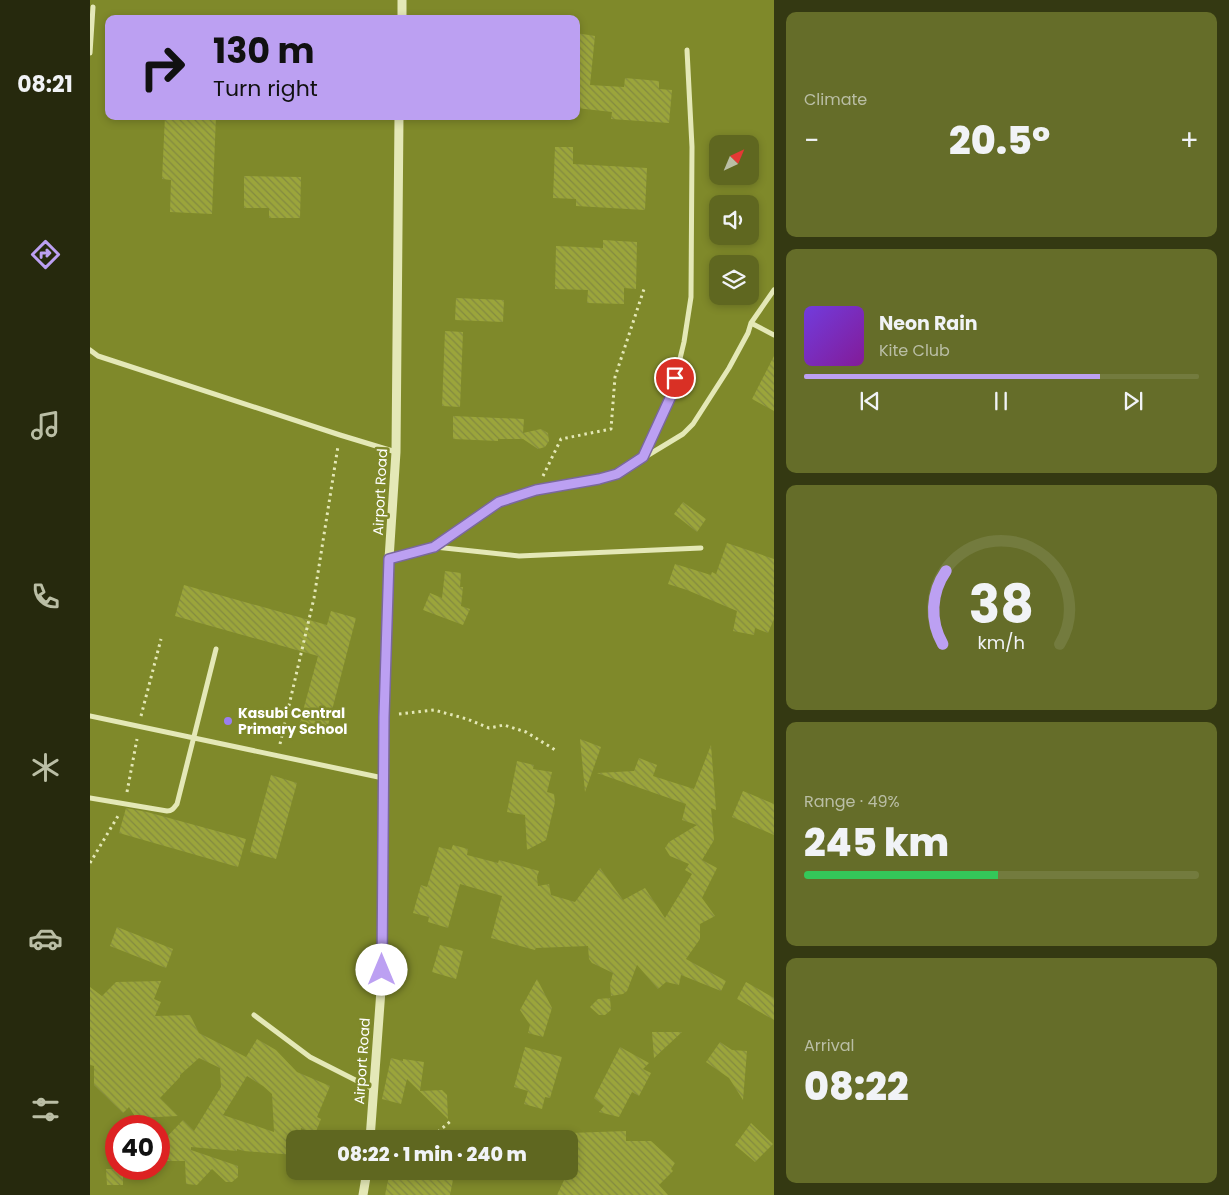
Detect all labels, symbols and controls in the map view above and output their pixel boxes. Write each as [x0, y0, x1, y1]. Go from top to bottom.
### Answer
text: 130 m [213, 26, 315, 75]
icon: right [130, 35, 195, 100]
text: 08:21 [17, 69, 73, 100]
text: Turn right [213, 73, 318, 104]
text: Climate [804, 88, 867, 111]
text: 20.5° [949, 114, 1050, 167]
text: − [804, 121, 819, 160]
text: + [1180, 121, 1199, 160]
north arrow [709, 135, 759, 185]
map controls [709, 135, 759, 305]
button: sound [709, 195, 759, 245]
icon: directions [28, 237, 63, 272]
button: layers [709, 255, 759, 305]
text: Neon Rain [879, 310, 978, 337]
text: Kite Club [879, 339, 950, 362]
pin [654, 357, 696, 399]
icon: arrive [661, 364, 689, 392]
icon: previous [856, 387, 884, 415]
icon: pause [987, 387, 1015, 415]
icon: next [1119, 387, 1147, 415]
icon: music [28, 408, 63, 443]
street label: Airport Road [368, 448, 392, 536]
text: 38 [969, 568, 1034, 641]
icon: phone [28, 579, 63, 614]
text: km/h [978, 630, 1025, 655]
place label: Kasubi Central Primary School [238, 703, 347, 739]
marker: Kasubi Central Primary School [222, 715, 234, 727]
icon: climate [28, 750, 63, 785]
text: Range · 49% [804, 790, 900, 813]
text: 245 km [804, 816, 949, 869]
icon: car [28, 921, 63, 956]
position arrow [355, 943, 407, 995]
street label: Airport Road [349, 1017, 375, 1105]
text: Arrival [804, 1034, 854, 1057]
text: 08:22 [804, 1060, 909, 1113]
icon: filters [28, 1092, 63, 1127]
speed limit sign: 40 [105, 1115, 170, 1180]
text: 08:22 · 1 min · 240 m [337, 1141, 527, 1168]

